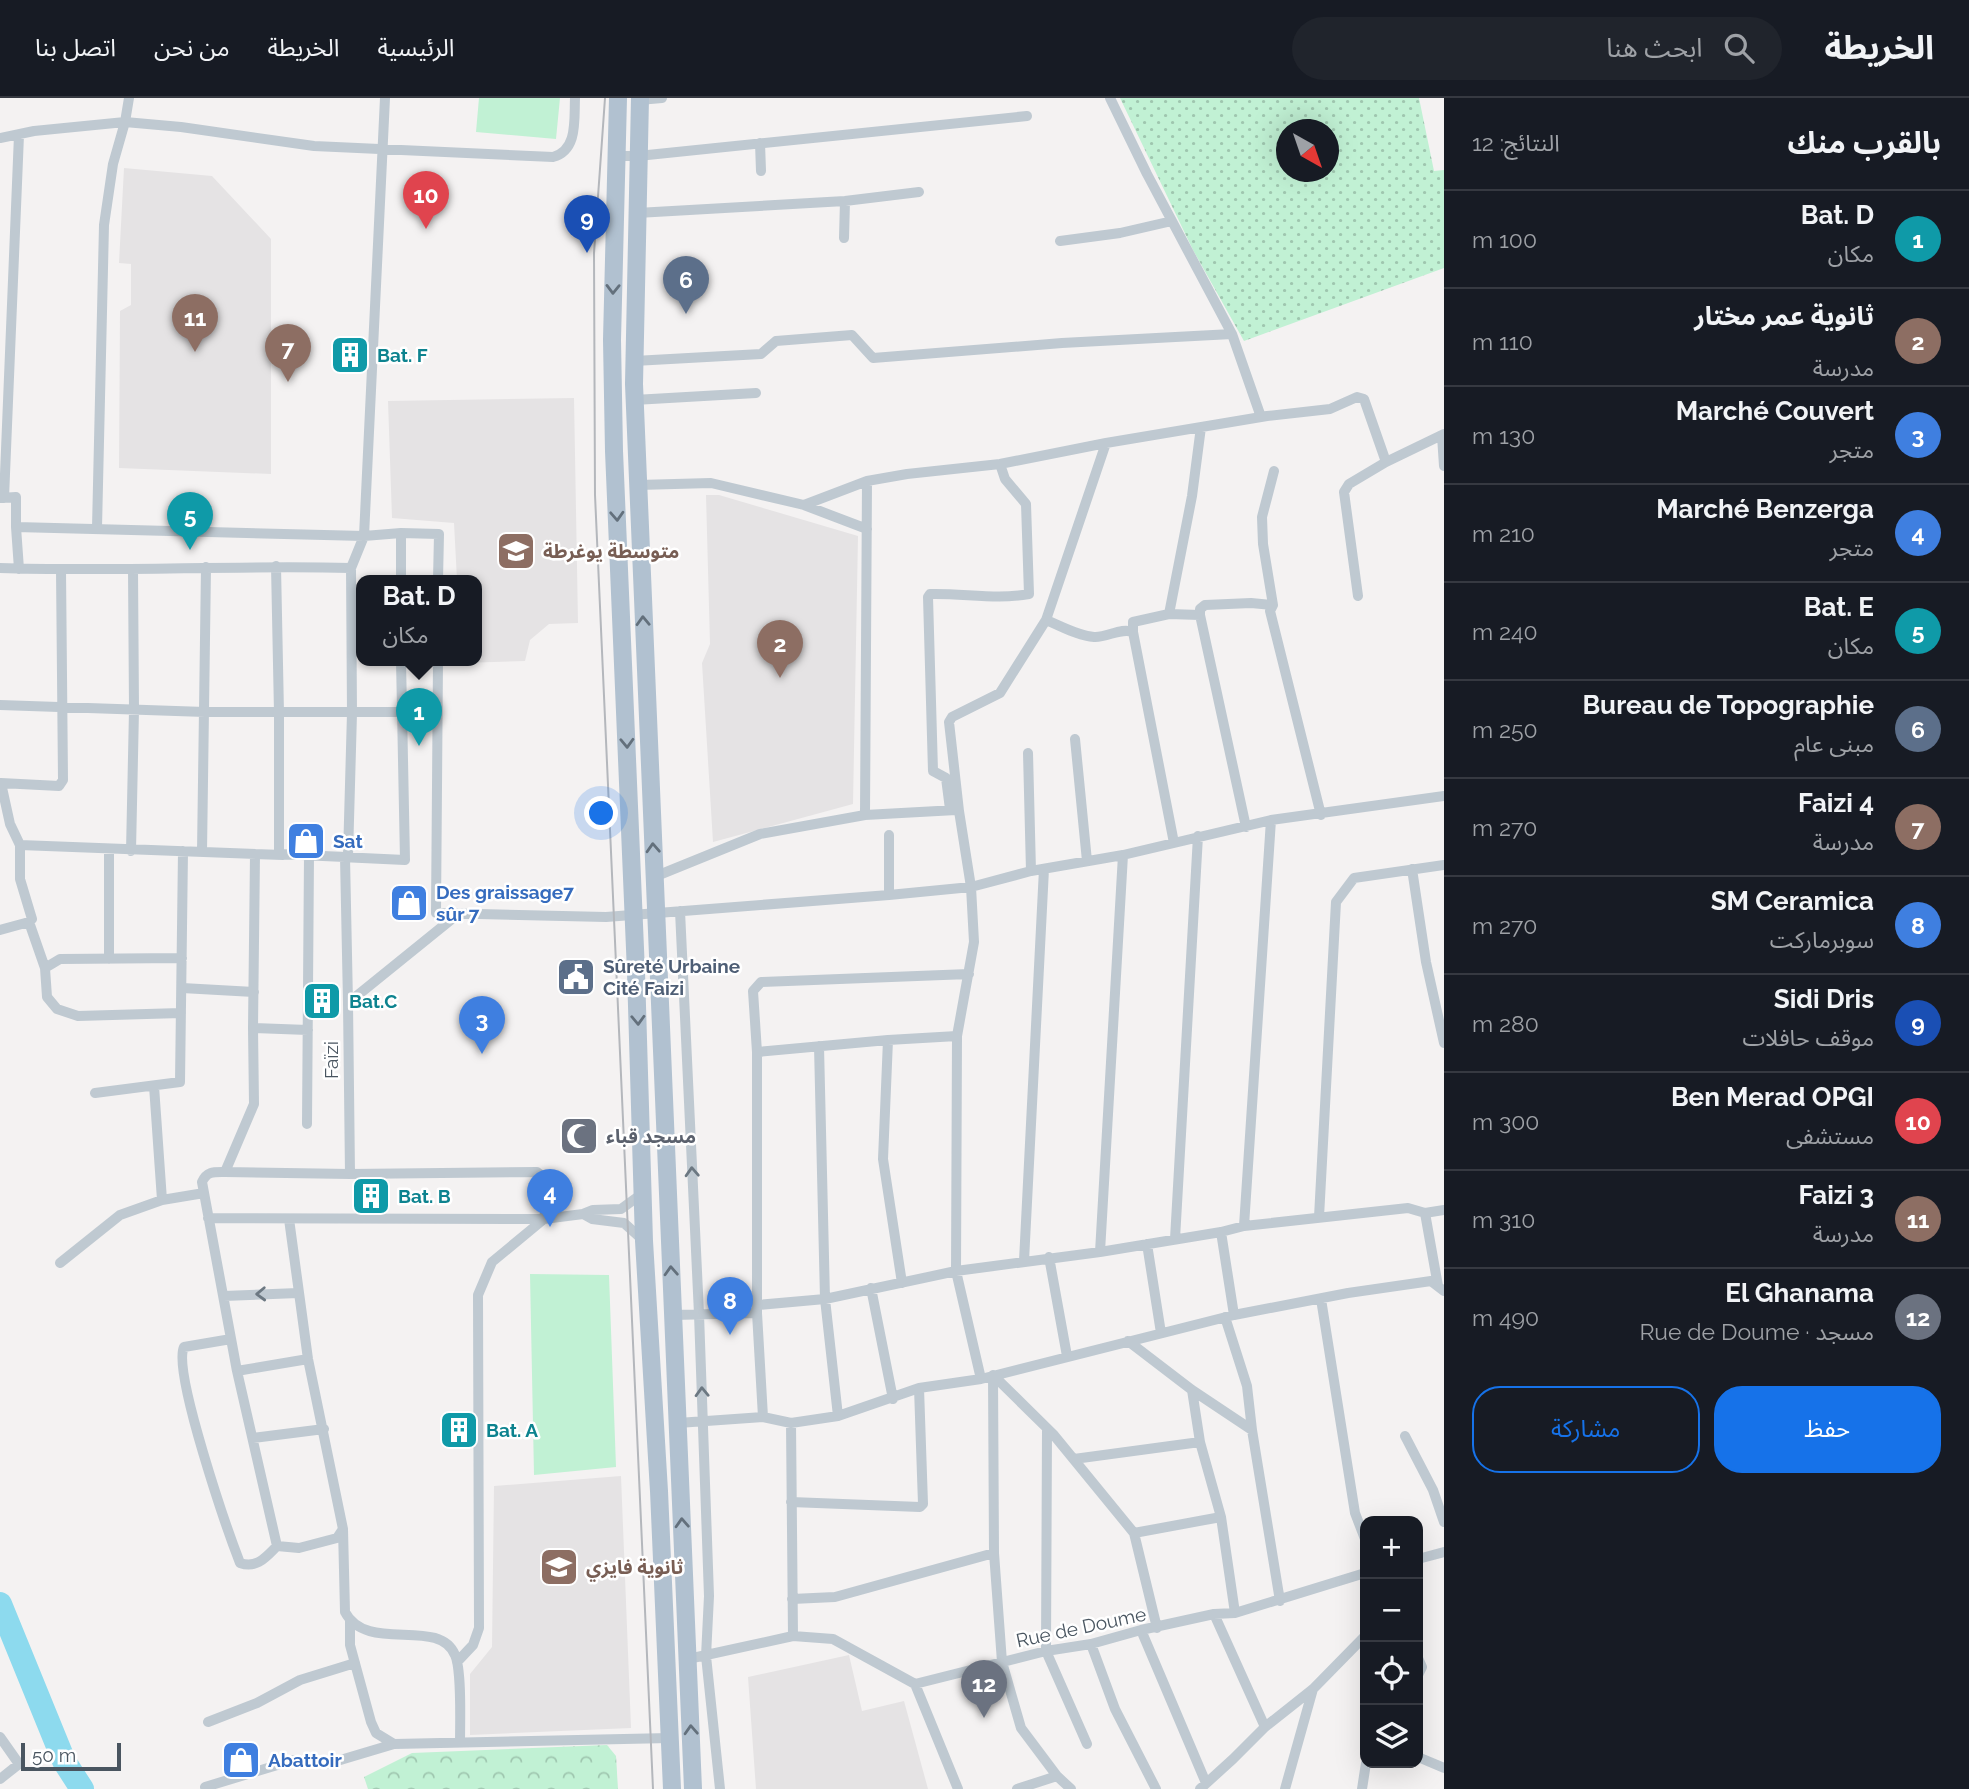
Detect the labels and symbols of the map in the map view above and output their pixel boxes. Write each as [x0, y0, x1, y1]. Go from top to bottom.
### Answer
north arrow [1276, 119, 1339, 182]
pin: 10 [403, 171, 449, 229]
pin: 9 [564, 195, 610, 253]
pin: 6 [663, 256, 709, 314]
one-way arrow [605, 284, 621, 294]
pin: 11 [172, 294, 218, 352]
pin: 7 [265, 324, 311, 382]
building icon: Bat. F [329, 334, 371, 376]
place label: Bat. F [377, 344, 428, 366]
pin: 5 [167, 492, 213, 550]
one-way arrow [610, 511, 625, 522]
school or university icon: متوسطة يوغرطة [495, 530, 537, 572]
place label: متوسطة يوغرطة [543, 540, 679, 563]
one-way arrow [635, 615, 650, 626]
pin: 2 [757, 620, 803, 678]
pin: 1 [396, 688, 442, 746]
one-way arrow [619, 738, 634, 749]
your location [584, 796, 618, 830]
shop icon: Sat [285, 820, 327, 862]
place label: Sat [333, 830, 363, 852]
one-way arrow [645, 842, 660, 853]
place label: Des graissage7 sûr 7 [436, 881, 574, 925]
shop icon: Des graissage7 sûr 7 [388, 882, 430, 924]
place label: Sûreté Urbaine Cité Faizi [603, 955, 740, 999]
public building icon: Sûreté Urbaine Cité Faizi [555, 956, 597, 998]
building icon: Bat.C [301, 980, 343, 1022]
place label: Bat.C [349, 990, 397, 1012]
pin: 3 [459, 996, 505, 1054]
one-way arrow [630, 1014, 645, 1025]
street label: Faïzi [320, 1041, 342, 1079]
mosque icon: مسجد قباء [558, 1115, 600, 1157]
place label: مسجد قباء [606, 1125, 696, 1147]
one-way arrow [685, 1167, 700, 1178]
pin: 4 [527, 1169, 573, 1227]
building icon: Bat. B [350, 1175, 392, 1217]
place label: Bat. B [398, 1185, 451, 1207]
one-way arrow [664, 1265, 679, 1276]
pin: 8 [707, 1277, 753, 1335]
one-way arrow [255, 1287, 266, 1302]
one-way arrow [694, 1386, 709, 1397]
building icon: Bat. A [438, 1409, 480, 1451]
place label: Bat. A [486, 1419, 538, 1441]
one-way arrow [674, 1517, 689, 1528]
school or university icon: ثانوية فايزي [538, 1546, 580, 1588]
place label: ثانوية فايزي [586, 1556, 683, 1582]
street label: Rue de Doume [1014, 1603, 1148, 1651]
pin: 12 [961, 1660, 1007, 1718]
one-way arrow [683, 1724, 698, 1735]
shop icon: Abattoir [220, 1739, 262, 1781]
scale bar [21, 1740, 121, 1772]
place label: Abattoir [268, 1749, 342, 1771]

